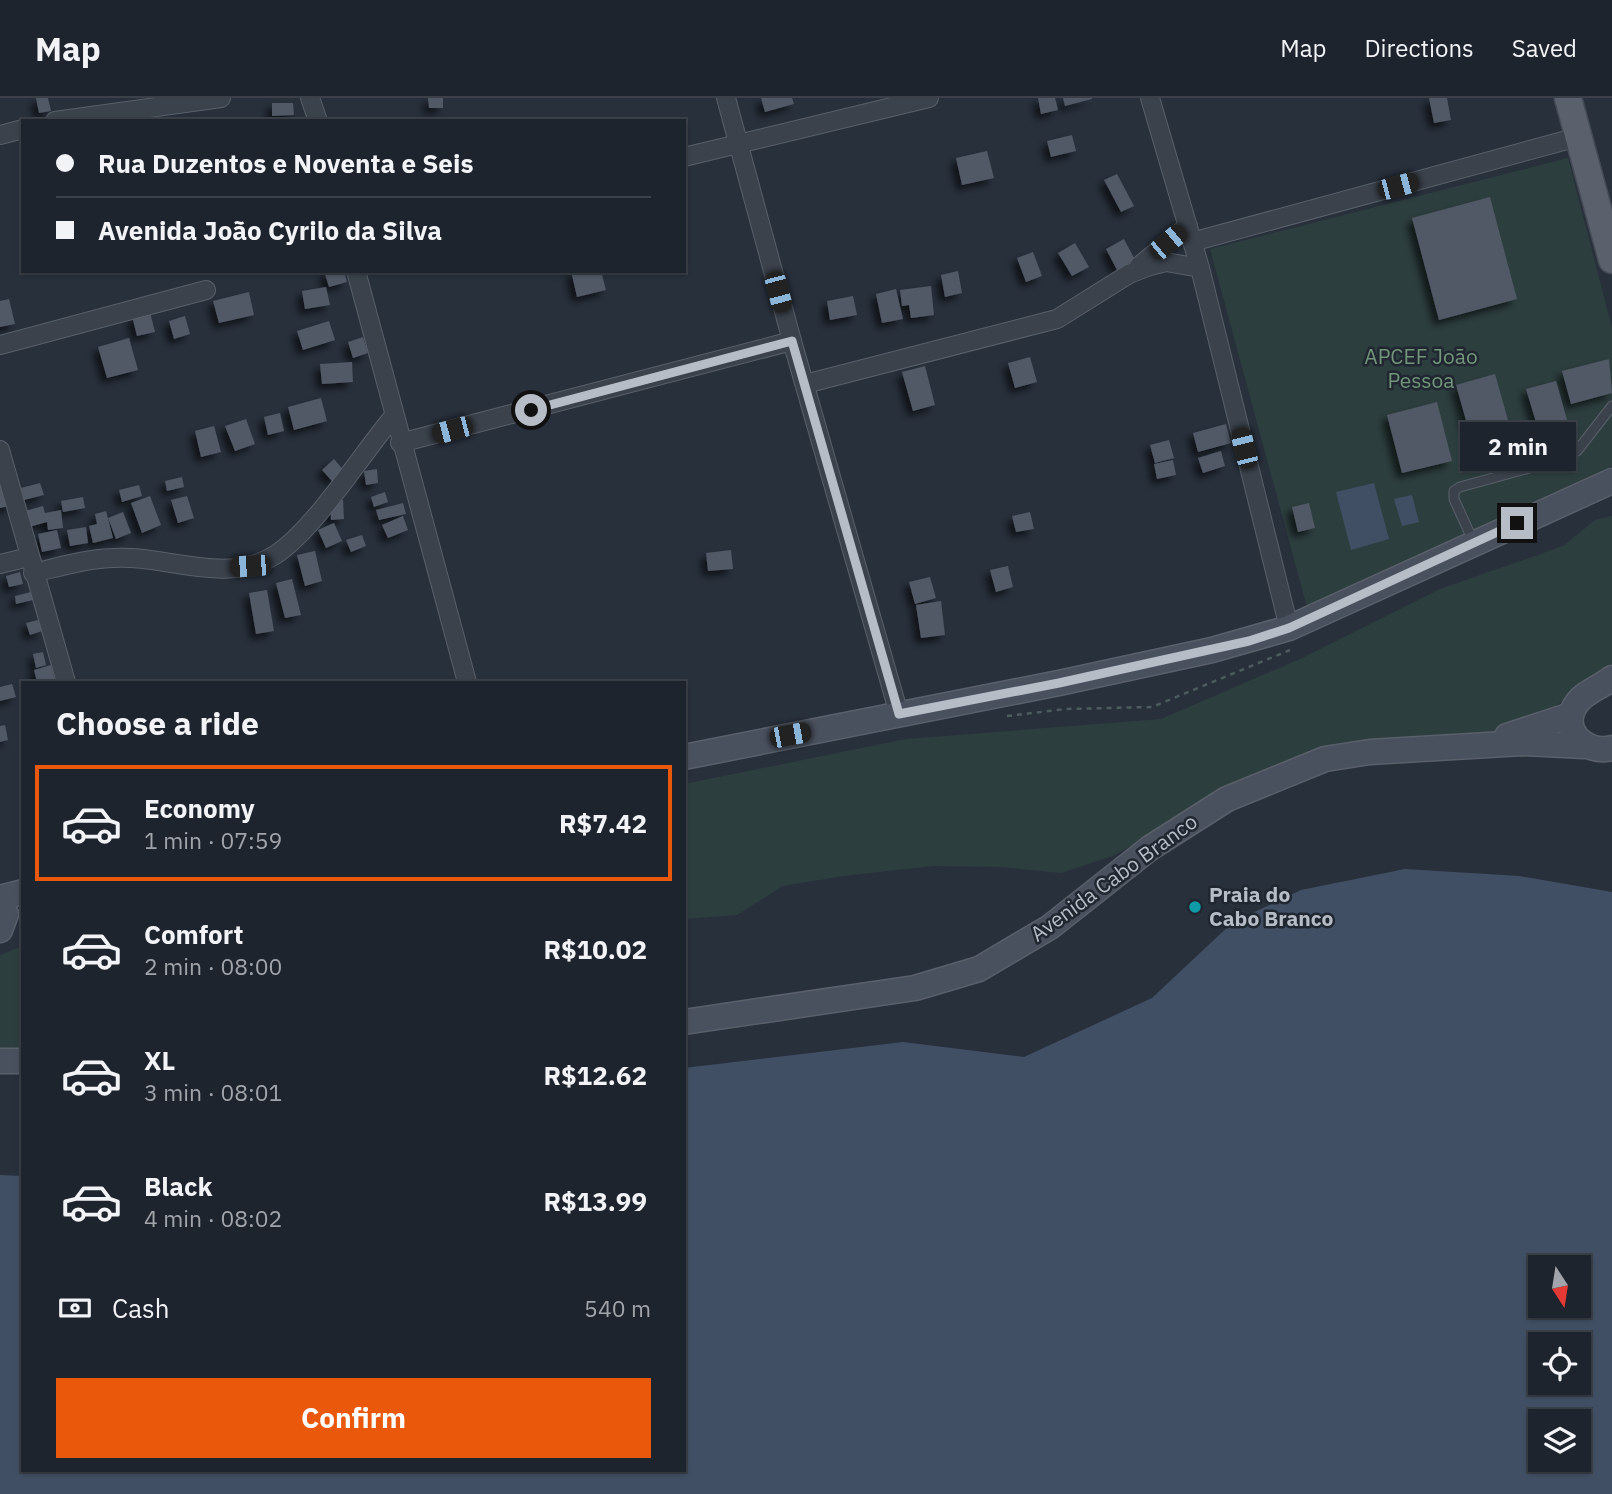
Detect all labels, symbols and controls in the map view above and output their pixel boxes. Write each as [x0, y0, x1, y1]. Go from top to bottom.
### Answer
text: Map [35, 27, 101, 70]
text: Map [1280, 32, 1326, 64]
text: Directions [1364, 32, 1474, 64]
text: Saved [1512, 32, 1577, 64]
text: Rua Duzentos e Noventa e Seis [98, 146, 474, 180]
car [1375, 170, 1422, 202]
text: Avenida João Cyrilo da Silva [98, 213, 442, 247]
car [1146, 220, 1191, 264]
car [763, 269, 794, 315]
park label: APCEF João Pessoa [1364, 342, 1478, 394]
route start [515, 394, 547, 426]
car [429, 414, 476, 446]
callout: 2 min [1459, 422, 1575, 470]
car [1229, 425, 1260, 471]
text: 2 min [1488, 431, 1548, 461]
route end [1501, 507, 1533, 539]
car [229, 554, 272, 578]
text: Choose a ride [56, 702, 259, 744]
car [768, 721, 813, 749]
text: Economy [144, 791, 255, 825]
icon: car [60, 792, 123, 855]
text: R$7.42 [559, 806, 647, 840]
street label: Avenida Cabo Branco [1024, 807, 1203, 947]
text: 1 min · 07:59 [144, 825, 282, 855]
place label: Praia do Cabo Branco [1209, 880, 1334, 932]
marker: Praia do Cabo Branco [1187, 899, 1203, 915]
text: Comfort [144, 917, 243, 951]
icon: car [60, 918, 123, 981]
text: R$10.02 [543, 932, 647, 966]
text: 2 min · 08:00 [144, 951, 282, 981]
text: XL [144, 1043, 175, 1077]
icon: car [60, 1044, 123, 1107]
text: R$12.62 [543, 1058, 647, 1092]
text: 3 min · 08:01 [144, 1077, 282, 1107]
text: Black [144, 1169, 212, 1203]
icon: car [60, 1170, 123, 1233]
text: R$13.99 [543, 1184, 647, 1218]
text: 4 min · 08:02 [144, 1203, 282, 1233]
north arrow [1528, 1255, 1591, 1318]
map controls [1528, 1255, 1591, 1472]
icon: cash [56, 1289, 94, 1327]
text: Cash [112, 1291, 169, 1325]
text: 540 m [584, 1293, 651, 1323]
button: locate [1528, 1332, 1591, 1395]
button: Confirm [56, 1378, 651, 1458]
button: layers [1528, 1409, 1591, 1472]

